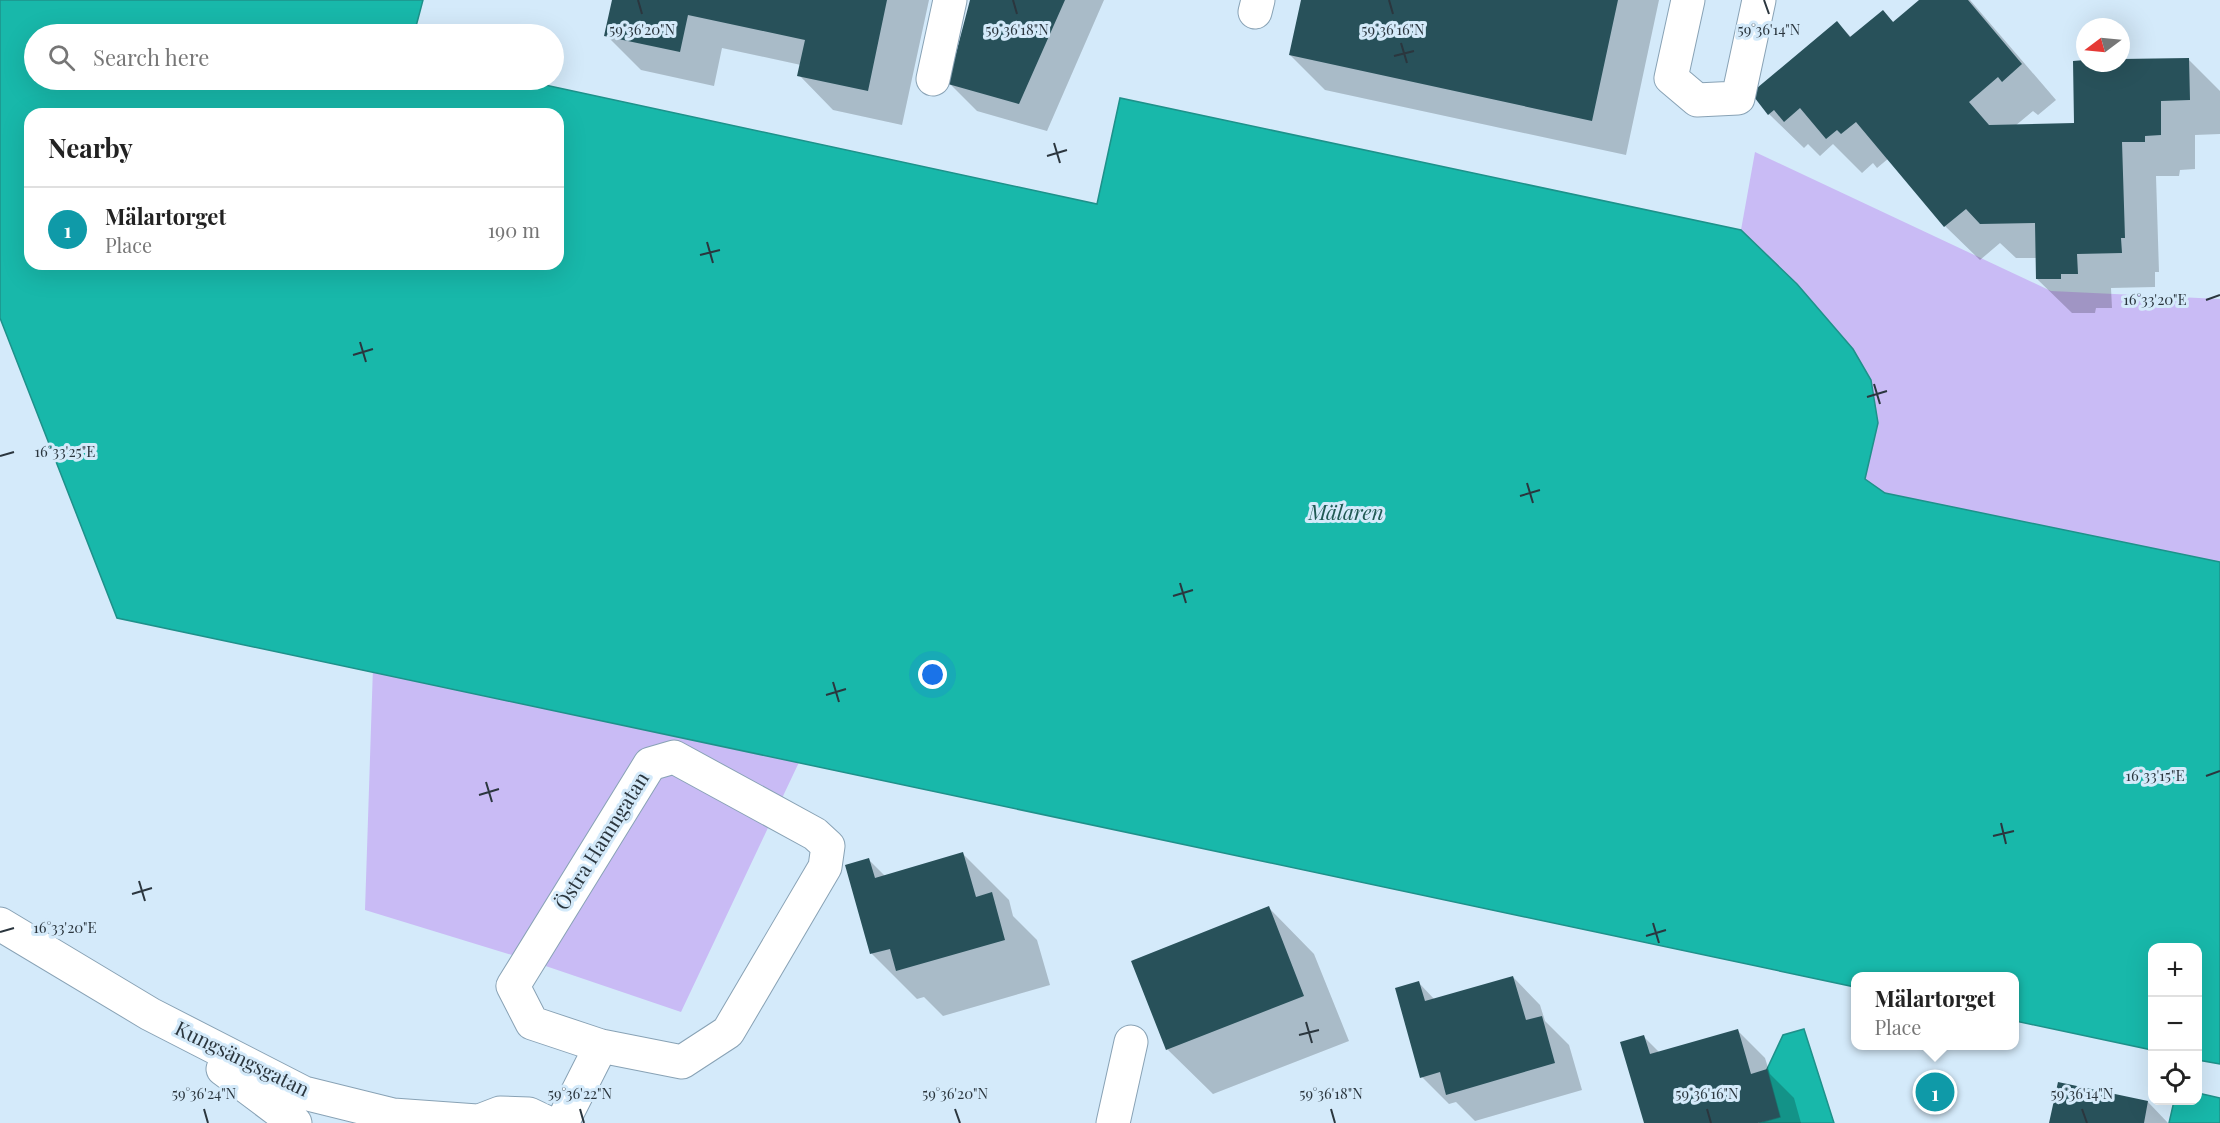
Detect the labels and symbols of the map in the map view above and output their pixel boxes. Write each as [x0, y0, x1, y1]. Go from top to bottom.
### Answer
north arrow [2076, 18, 2130, 72]
text: 59°36'20"N [609, 19, 675, 39]
text: 59°36'18"N [985, 19, 1049, 39]
text: 59°36'16"N [1361, 19, 1425, 39]
text: 59°36'14"N [1738, 19, 1801, 39]
text: 16°33'20"E [2123, 289, 2187, 309]
text: 16°33'25"E [35, 441, 95, 461]
water label: Mälaren [1307, 497, 1384, 525]
your location [918, 660, 947, 689]
text: 16°33'15"E [2125, 765, 2185, 785]
street label: Östra Hamngatan [547, 766, 654, 914]
text: 16°33'20"E [33, 917, 97, 937]
street label: Kungsängsgatan [171, 1013, 314, 1102]
pin: 1 [1916, 1070, 1954, 1114]
text: 59°36'24"N [172, 1083, 237, 1103]
text: 59°36'22"N [548, 1083, 613, 1103]
text: 59°36'20"N [922, 1083, 988, 1103]
text: 59°36'18"N [1299, 1083, 1363, 1103]
text: 59°36'16"N [1675, 1083, 1739, 1103]
text: 59°36'14"N [2051, 1083, 2114, 1103]

